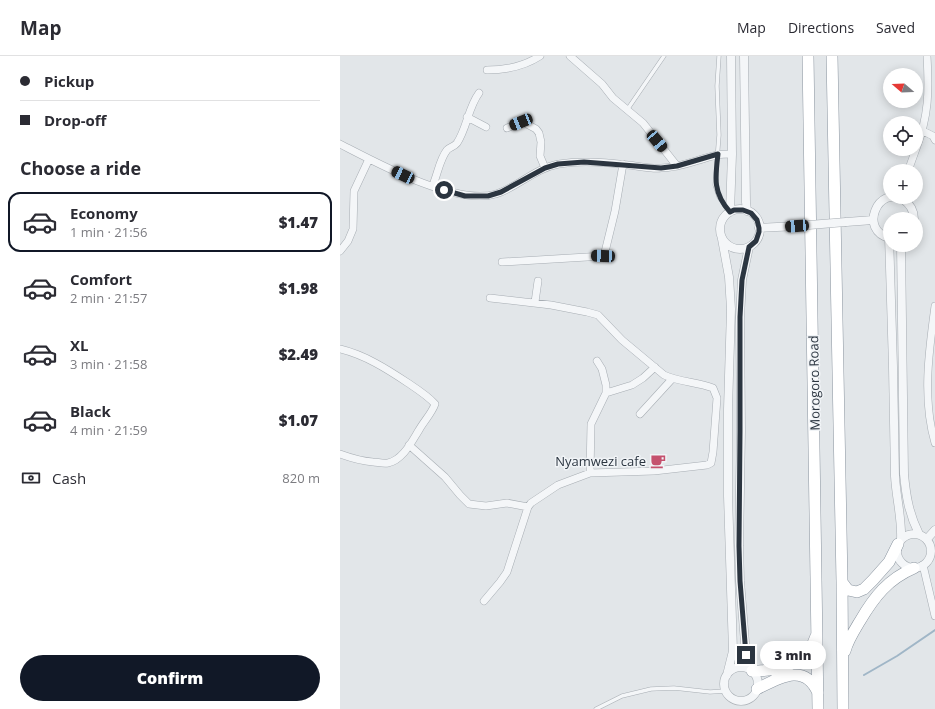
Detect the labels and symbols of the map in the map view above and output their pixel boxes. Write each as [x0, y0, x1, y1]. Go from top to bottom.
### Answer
north arrow [883, 68, 923, 108]
car [508, 112, 534, 132]
car [645, 128, 669, 154]
car [390, 164, 416, 186]
route start [435, 181, 453, 199]
car [785, 219, 809, 233]
car [591, 250, 615, 262]
street label: Morogoro Road [804, 335, 824, 431]
place label: Nyamwezi cafe [555, 452, 646, 470]
cafe icon: Nyamwezi cafe [649, 452, 667, 470]
callout: 3 min [760, 641, 826, 669]
route end [737, 646, 755, 664]

